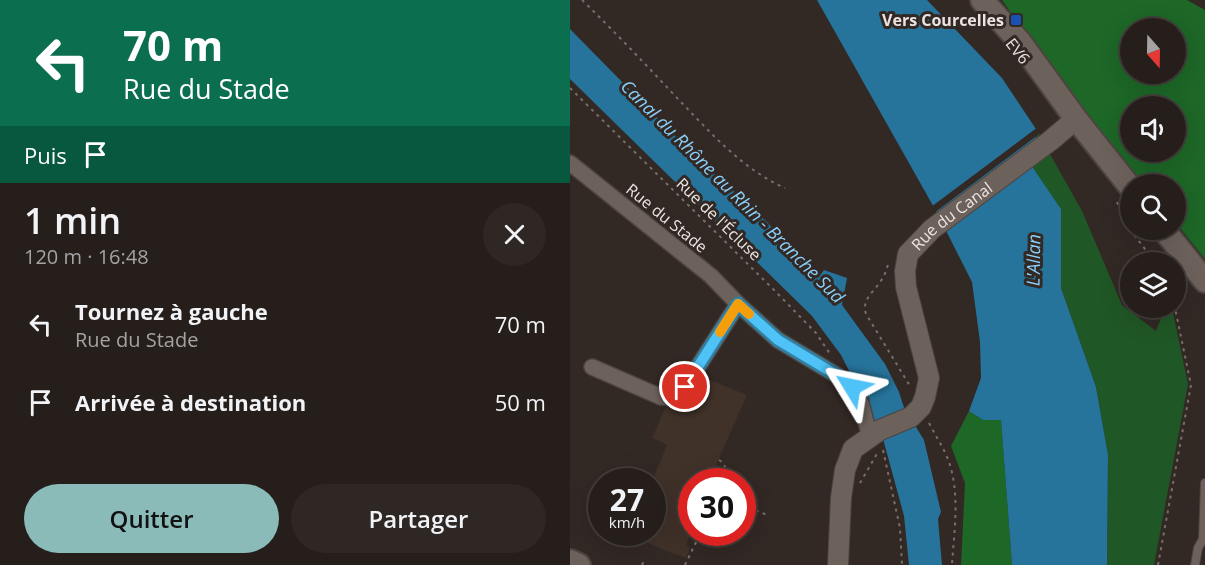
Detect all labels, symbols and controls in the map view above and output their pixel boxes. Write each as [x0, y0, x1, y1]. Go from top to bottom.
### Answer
place label: Vers Courcelles [882, 9, 1004, 31]
marker: Vers Courcelles [1009, 13, 1023, 27]
text: 70 m [123, 16, 223, 73]
north arrow [1120, 18, 1186, 84]
map controls [1120, 18, 1186, 318]
icon: left [24, 24, 102, 102]
street label: EV6 [1001, 33, 1035, 69]
text: Rue du Stade [123, 70, 290, 107]
water label: Canal du Rhône au Rhin - Branche Sud [616, 74, 850, 308]
button: sound [1120, 96, 1186, 162]
icon: arrive [79, 138, 112, 171]
text: Puis [24, 140, 67, 170]
street label: Rue de l'Écluse [672, 173, 766, 265]
button: search [1120, 174, 1186, 240]
street label: Rue du Canal [906, 177, 997, 255]
street label: Rue du Stade [622, 178, 712, 258]
text: 1 min [24, 196, 121, 245]
button: close [483, 203, 546, 266]
water label: L'Allan [1021, 234, 1045, 286]
text: 120 m · 16:48 [24, 243, 149, 270]
button: layers [1120, 252, 1186, 318]
text: Tournez à gauche [75, 296, 268, 326]
icon: left [24, 308, 57, 341]
text: 70 m [495, 309, 546, 339]
text: Rue du Stade [75, 326, 198, 353]
position arrow [820, 355, 884, 419]
pin [659, 361, 710, 412]
icon: arrive [668, 370, 701, 403]
icon: arrive [24, 386, 57, 419]
text: Arrivée à destination [75, 387, 306, 417]
text: 50 m [495, 387, 546, 417]
speed limit sign: 30 [678, 468, 756, 546]
text: 27 [610, 479, 644, 520]
button: Quitter [24, 484, 279, 553]
button: Partager [291, 484, 546, 553]
text: km/h [609, 512, 645, 532]

